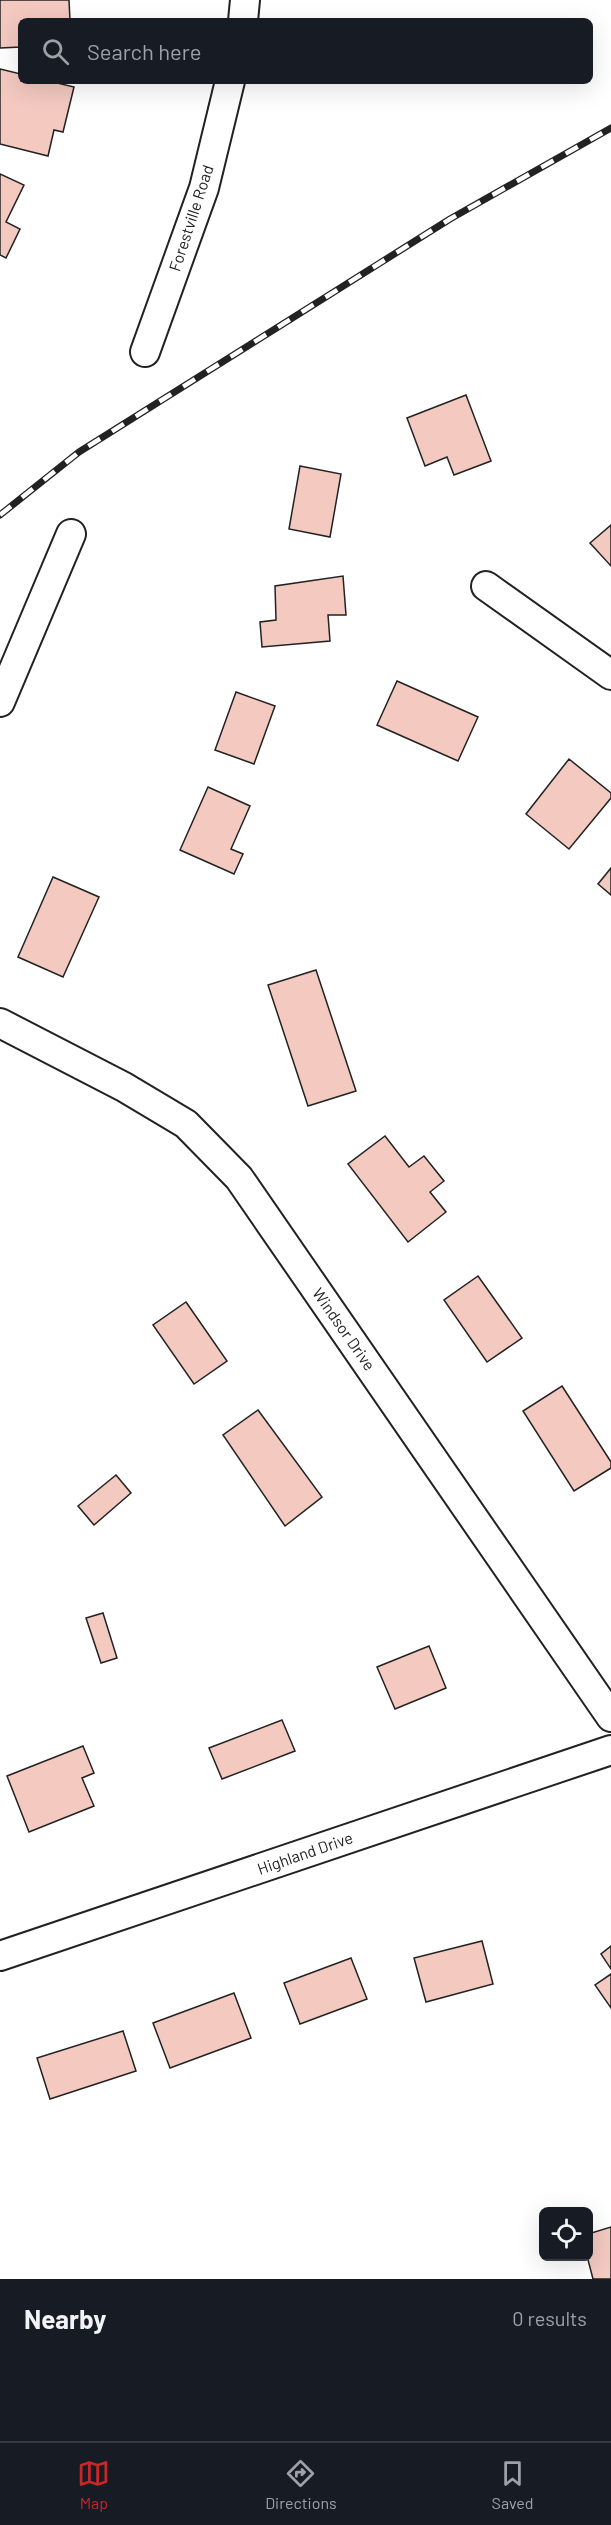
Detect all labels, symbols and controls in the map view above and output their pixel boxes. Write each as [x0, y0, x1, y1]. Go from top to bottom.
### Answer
search box [18, 18, 593, 84]
icon: search [39, 35, 72, 68]
text: Search here [87, 38, 201, 64]
street label: Forestville Road [164, 162, 217, 274]
street label: Windsor Drive [309, 1284, 380, 1374]
street label: Highland Drive [255, 1827, 355, 1878]
map controls [539, 2207, 593, 2261]
button: locate [539, 2207, 593, 2261]
text: Nearby [24, 2303, 106, 2334]
text: 0 results [512, 2306, 587, 2330]
tab: Map [77, 2457, 110, 2512]
tab: Directions [265, 2457, 337, 2512]
tab: Saved [492, 2457, 534, 2512]

